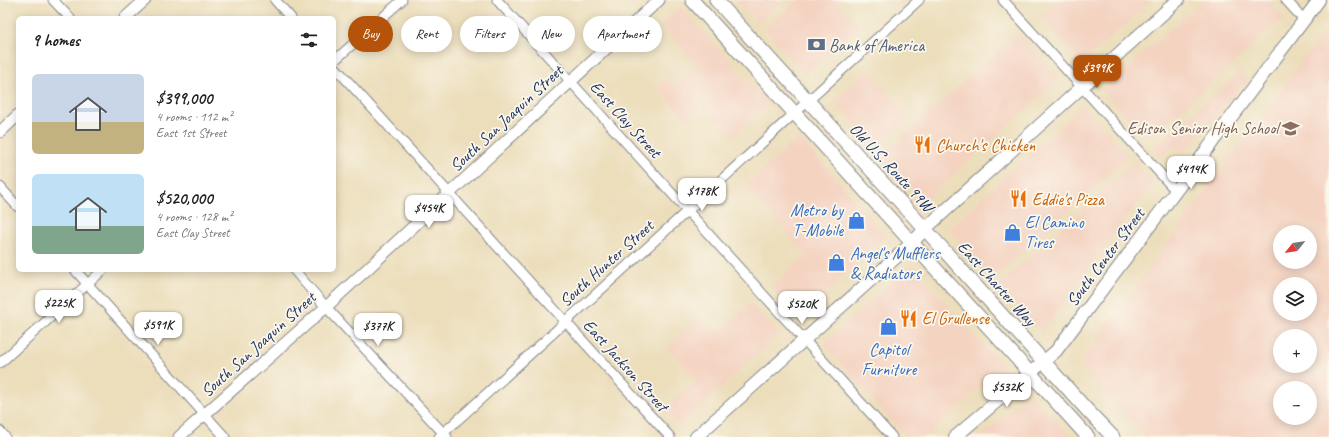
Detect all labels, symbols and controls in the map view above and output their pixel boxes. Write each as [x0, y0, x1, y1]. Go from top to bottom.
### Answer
chip: Buy [348, 16, 393, 52]
chip: Rent [401, 16, 452, 52]
chip: Filters [460, 16, 519, 52]
chip: New [527, 16, 575, 52]
chip: Apartment [583, 16, 662, 52]
icon: filters [298, 29, 320, 51]
text: 9 homes [32, 30, 80, 51]
bank icon: Bank of America [806, 35, 826, 55]
place label: Bank of America [829, 35, 926, 56]
pin: $399K [1069, 55, 1125, 89]
street label: South San Joaquin Street [445, 59, 569, 176]
text: $399K [1082, 60, 1112, 76]
street label: East Clay Street [586, 77, 667, 164]
text: $399,000 [156, 88, 213, 109]
icon: home [64, 90, 112, 138]
text: 4 rooms · 112 m² [156, 109, 232, 125]
place label: Edison Senior High School [1127, 118, 1281, 139]
school or university icon: Edison Senior High School [1281, 118, 1301, 138]
street label: Old U.S. Route 99W [845, 119, 940, 218]
text: East 1st Street [156, 125, 226, 141]
restaurant icon: Church's Chicken [913, 135, 933, 155]
place label: Church's Chicken [936, 135, 1035, 156]
pin: $414K [1163, 156, 1219, 190]
text: $414K [1176, 161, 1206, 177]
pin: $178K [674, 178, 730, 212]
text: $178K [687, 183, 717, 199]
text: $520,000 [156, 188, 213, 209]
restaurant icon: Eddie's Pizza [1009, 189, 1029, 209]
place label: Eddie's Pizza [1032, 189, 1105, 210]
icon: home [64, 190, 112, 238]
pin: $454K [401, 195, 457, 229]
text: $454K [414, 200, 444, 216]
place label: Metro by T-Mobile [790, 200, 844, 241]
street label: South Center Street [1062, 202, 1151, 310]
text: 4 rooms · 128 m² [156, 209, 232, 225]
shop icon: Metro by T-Mobile [846, 210, 866, 230]
place label: El Camino Tires [1025, 212, 1085, 253]
street label: South Hunter Street [555, 214, 660, 311]
shop icon: El Camino Tires [1002, 222, 1022, 242]
text: East Clay Street [156, 225, 230, 241]
north arrow [1273, 225, 1317, 269]
map controls [1273, 225, 1317, 425]
street label: East Charter Way [953, 236, 1041, 331]
place label: Angel's Mufflers & Radiators [850, 243, 942, 284]
shop icon: Angel's Mufflers & Radiators [827, 253, 847, 273]
button: layers [1273, 277, 1317, 321]
street label: South San Joaquin Street [197, 286, 322, 401]
pin: $225K [31, 290, 87, 324]
pin: $520K [774, 291, 830, 325]
text: $225K [44, 295, 74, 311]
text: $520K [787, 296, 817, 312]
restaurant icon: El Grullense [899, 308, 919, 328]
place label: El Grullense [922, 308, 990, 329]
pin: $591K [130, 312, 186, 346]
pin: $377K [350, 313, 406, 347]
street label: East Jackson Street [579, 315, 674, 418]
text: $591K [143, 317, 173, 333]
shop icon: Capitol Furniture [879, 317, 899, 337]
text: $377K [363, 318, 393, 334]
button: + [1273, 329, 1317, 373]
place label: Capitol Furniture [862, 339, 918, 380]
pin: $532K [979, 374, 1035, 408]
text: $532K [992, 379, 1022, 395]
button: − [1273, 381, 1317, 425]

